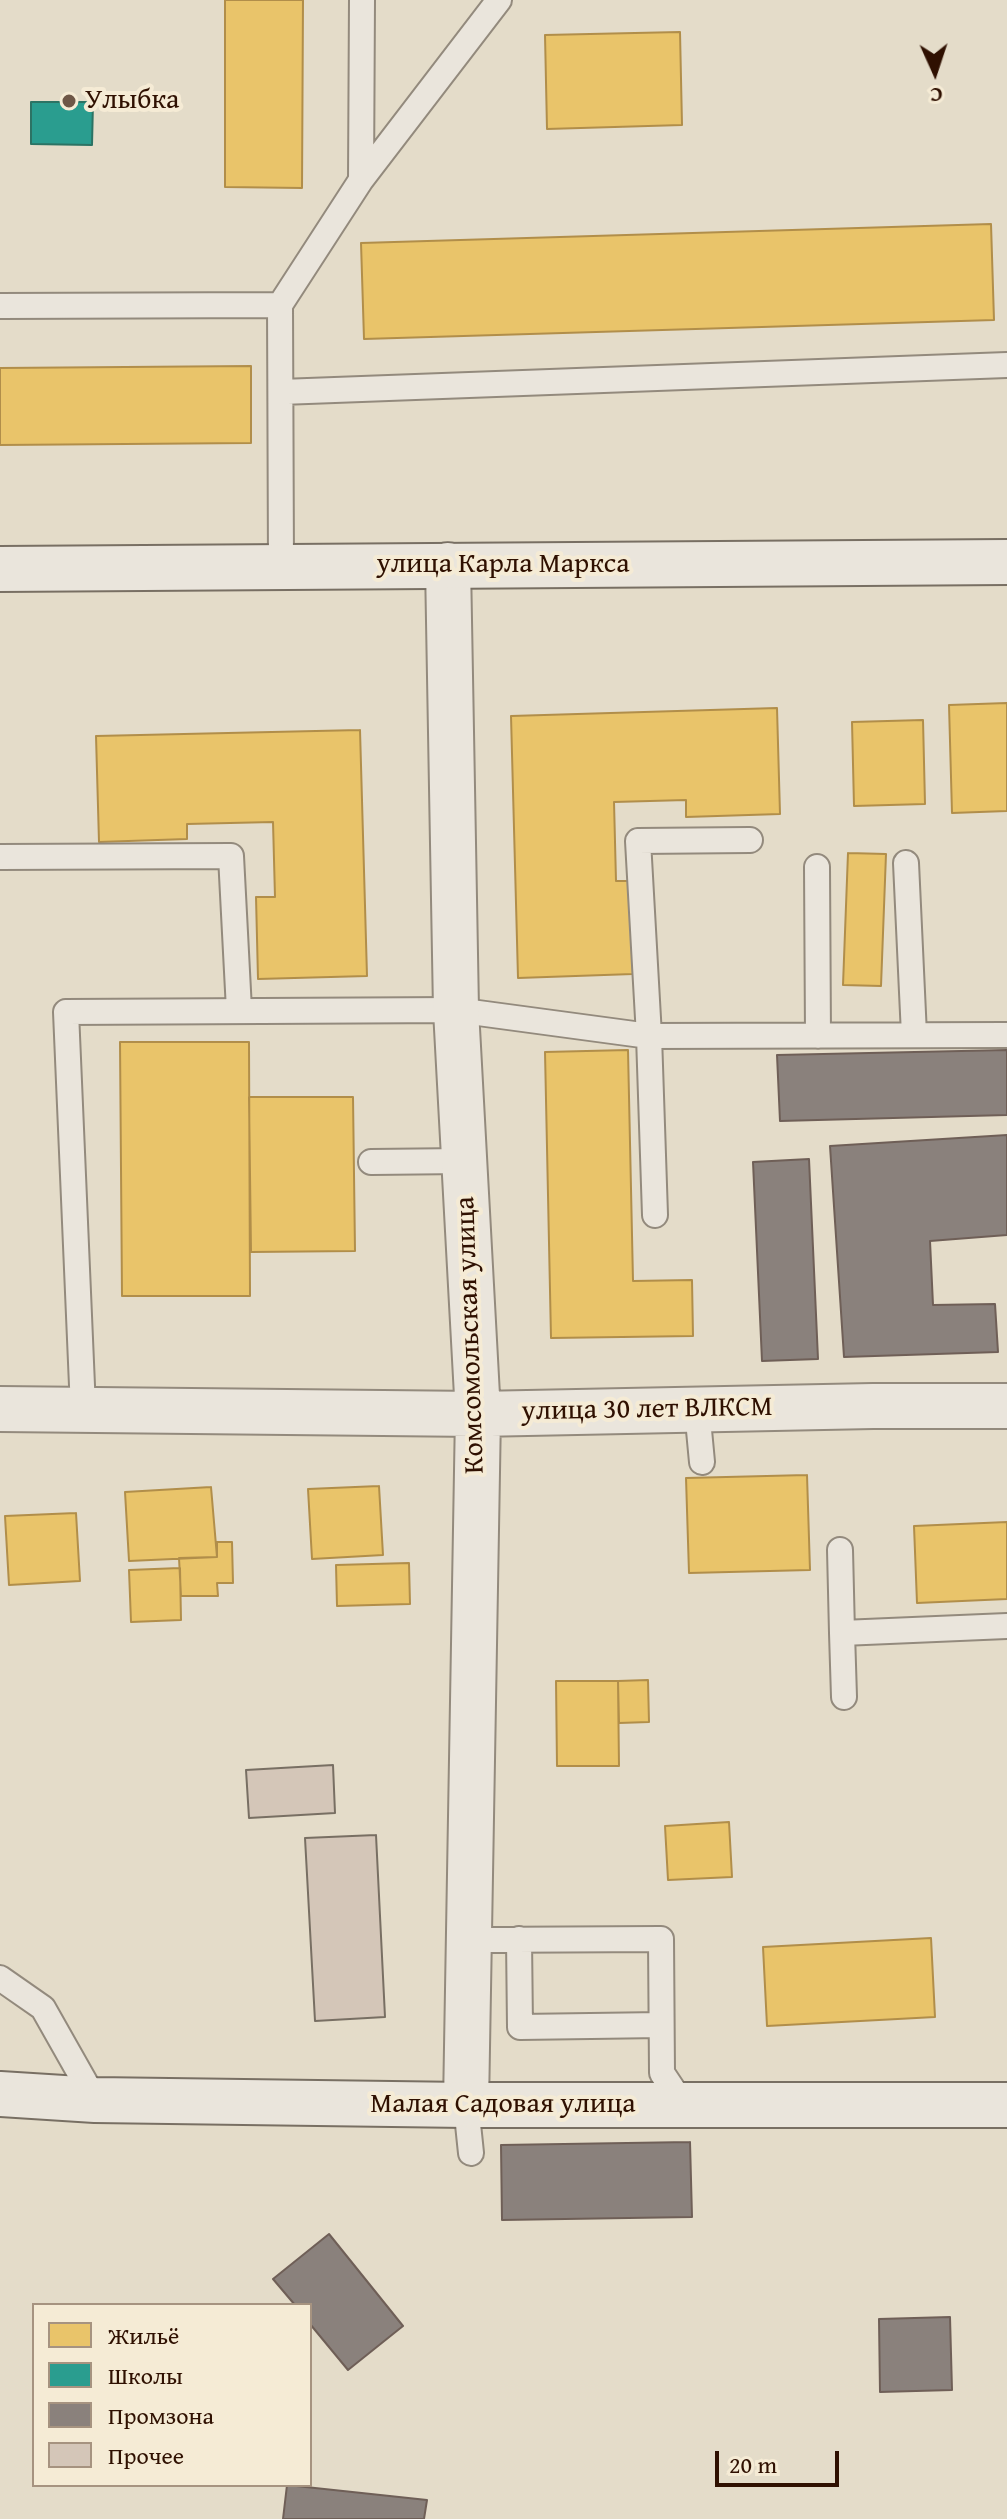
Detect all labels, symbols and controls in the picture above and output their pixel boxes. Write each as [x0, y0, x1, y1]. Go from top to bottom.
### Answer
north arrow [895, 32, 975, 112]
text: С [929, 80, 943, 112]
place label: Улыбка [85, 84, 179, 118]
marker: Улыбка [60, 92, 78, 110]
street label: улица Карла Маркса [376, 548, 630, 582]
street label: Комсомольская улица [449, 1196, 493, 1474]
street label: улица 30 лет ВЛКСМ [521, 1391, 773, 1429]
street label: Малая Садовая улица [370, 2088, 636, 2122]
legend [32, 2303, 312, 2487]
text: Жильё [108, 2318, 179, 2353]
text: Школы [108, 2358, 183, 2393]
text: Промзона [108, 2398, 214, 2433]
scale bar [719, 2435, 843, 2485]
text: Прочее [108, 2438, 184, 2473]
text: 20 m [729, 2447, 777, 2482]

